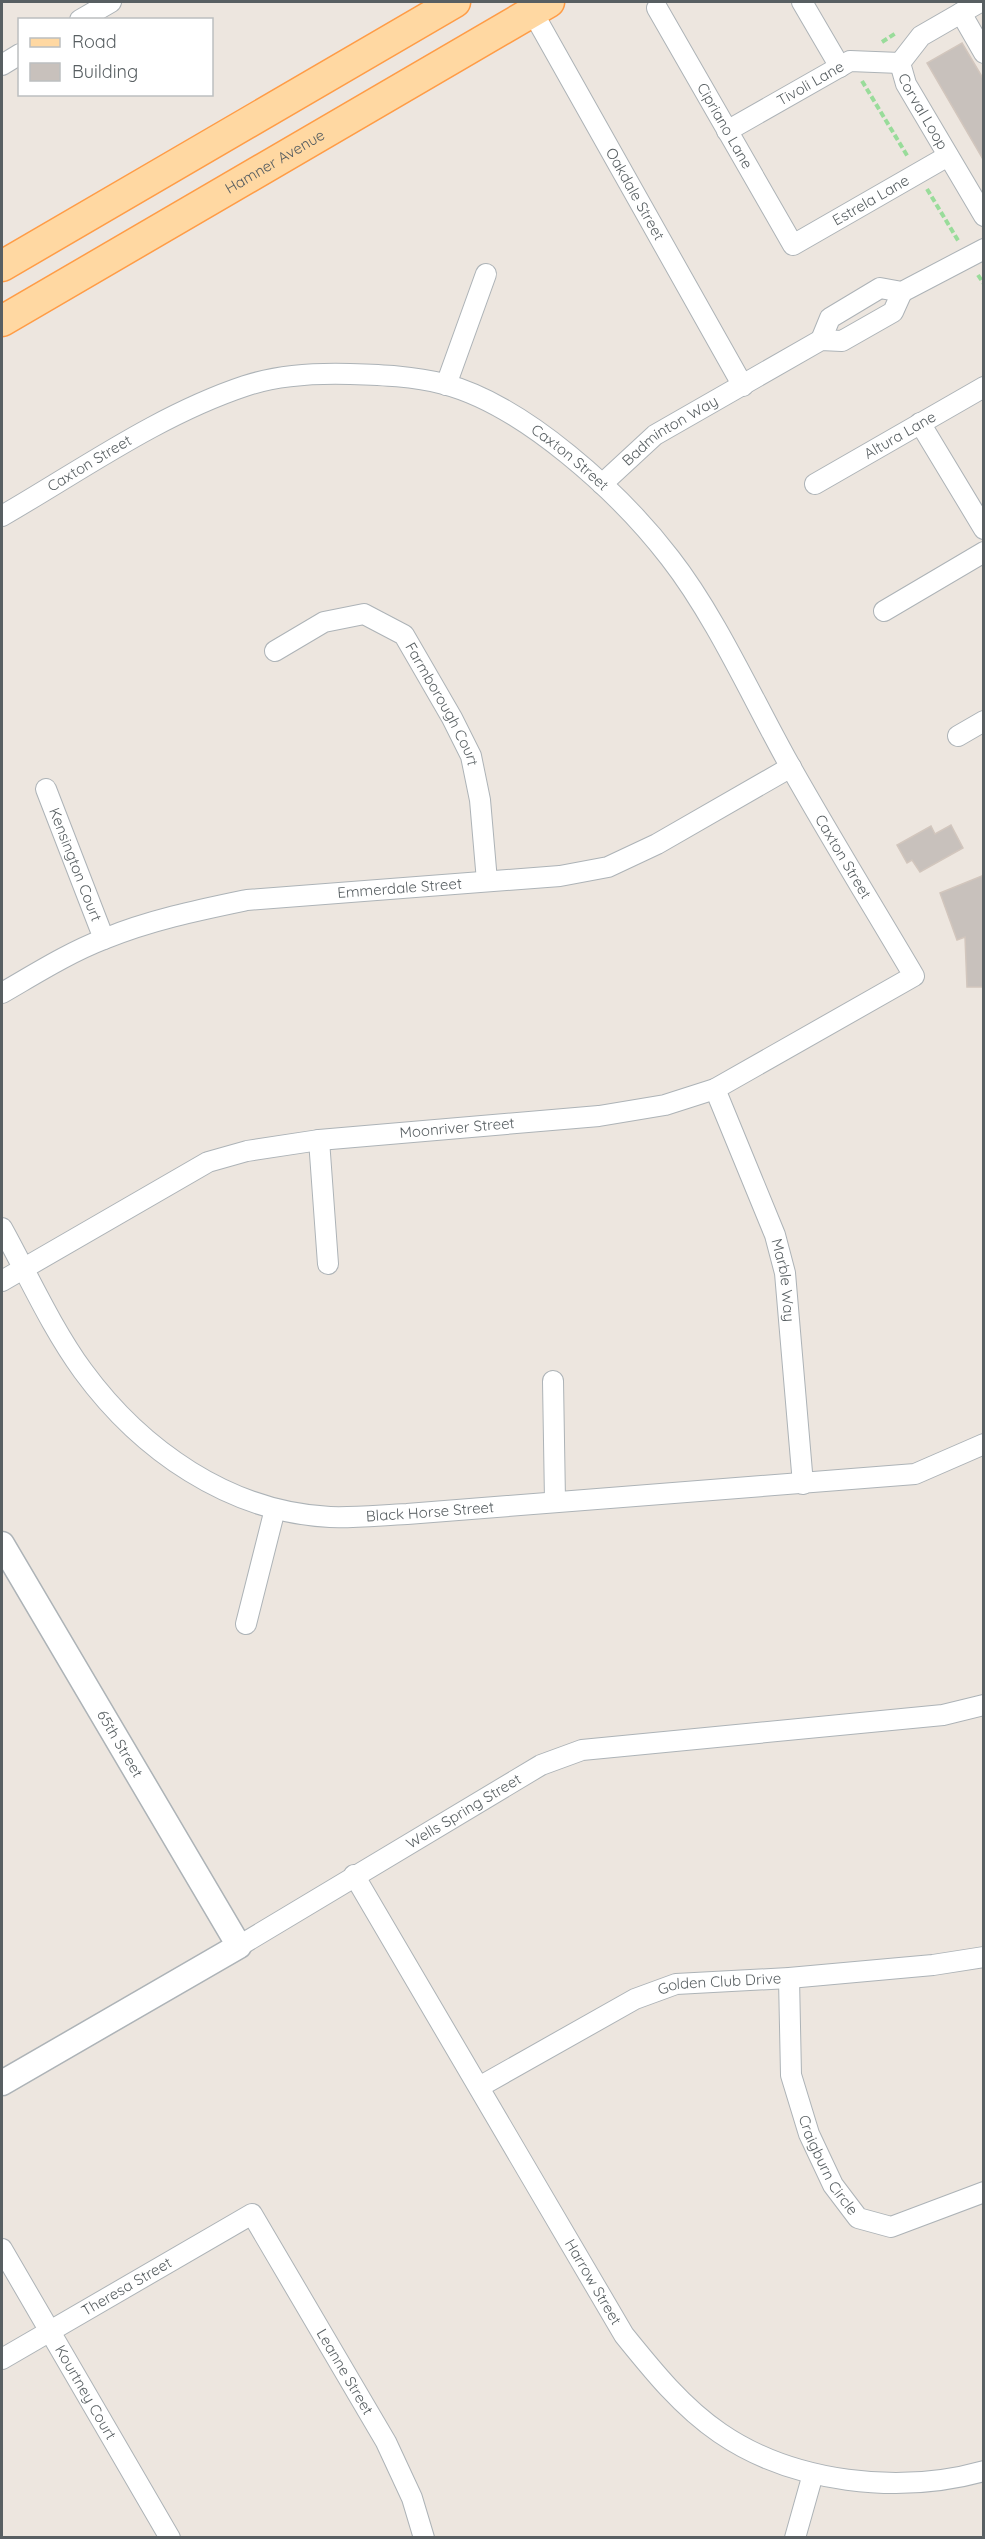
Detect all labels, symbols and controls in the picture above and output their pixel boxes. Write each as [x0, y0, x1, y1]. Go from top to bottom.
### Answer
legend [18, 18, 213, 96]
text: Road [72, 30, 117, 53]
street label: Tivoli Lane [773, 56, 847, 110]
text: Building [72, 60, 138, 83]
street label: Corval Loop [894, 71, 953, 153]
street label: Cipriano Lane [693, 79, 757, 172]
street label: Hamner Avenue [222, 125, 328, 198]
street label: Oakdale Street [602, 144, 669, 244]
street label: Estrela Lane [829, 170, 912, 229]
street label: Badminton Way [618, 391, 721, 470]
street label: Altura Lane [860, 407, 939, 463]
street label: Caxton Street [528, 420, 613, 495]
street label: Caxton Street [44, 431, 135, 496]
street label: Farmborough Court [401, 639, 483, 767]
street label: Kensington Court [45, 805, 106, 924]
street label: Caxton Street [811, 811, 876, 902]
street label: Emmerdale Street [337, 874, 463, 902]
street label: Moonriver Street [399, 1113, 515, 1142]
street label: Marble Way [767, 1236, 799, 1323]
street label: Black Horse Street [365, 1497, 495, 1525]
street label: 65th Street [93, 1706, 147, 1781]
street label: Wells Spring Street [403, 1769, 524, 1853]
street label: Golden Club Drive [655, 1968, 782, 1999]
street label: Craigburn Circle [795, 2113, 862, 2219]
street label: Harrow Street [561, 2235, 626, 2328]
street label: Theresa Street [78, 2253, 175, 2320]
street label: Leanne Street [312, 2325, 378, 2418]
street label: Kourtney Court [51, 2342, 121, 2443]

